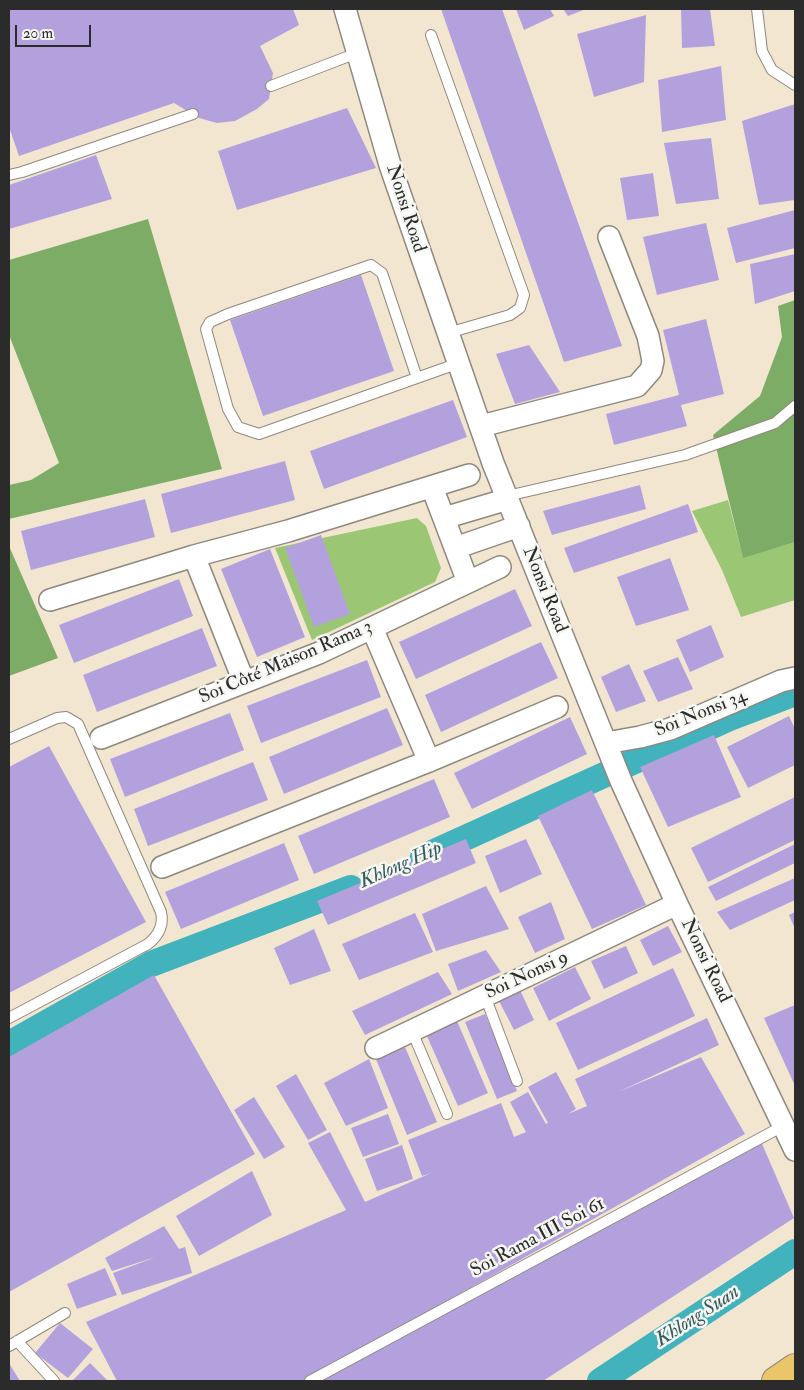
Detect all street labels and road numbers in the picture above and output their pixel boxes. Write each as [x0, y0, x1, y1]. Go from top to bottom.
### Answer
street label: Nonsi Road [380, 162, 430, 256]
street label: Nonsi Road [516, 544, 572, 636]
street label: Soi Côté Maison Rama 3 [196, 616, 376, 710]
street label: Soi Nonsi 34 [652, 685, 750, 743]
street label: Nonsi Road [675, 915, 735, 1007]
street label: Soi Nonsi 9 [482, 947, 572, 1005]
street label: Soi Rama III Soi 61 [467, 1193, 609, 1283]

